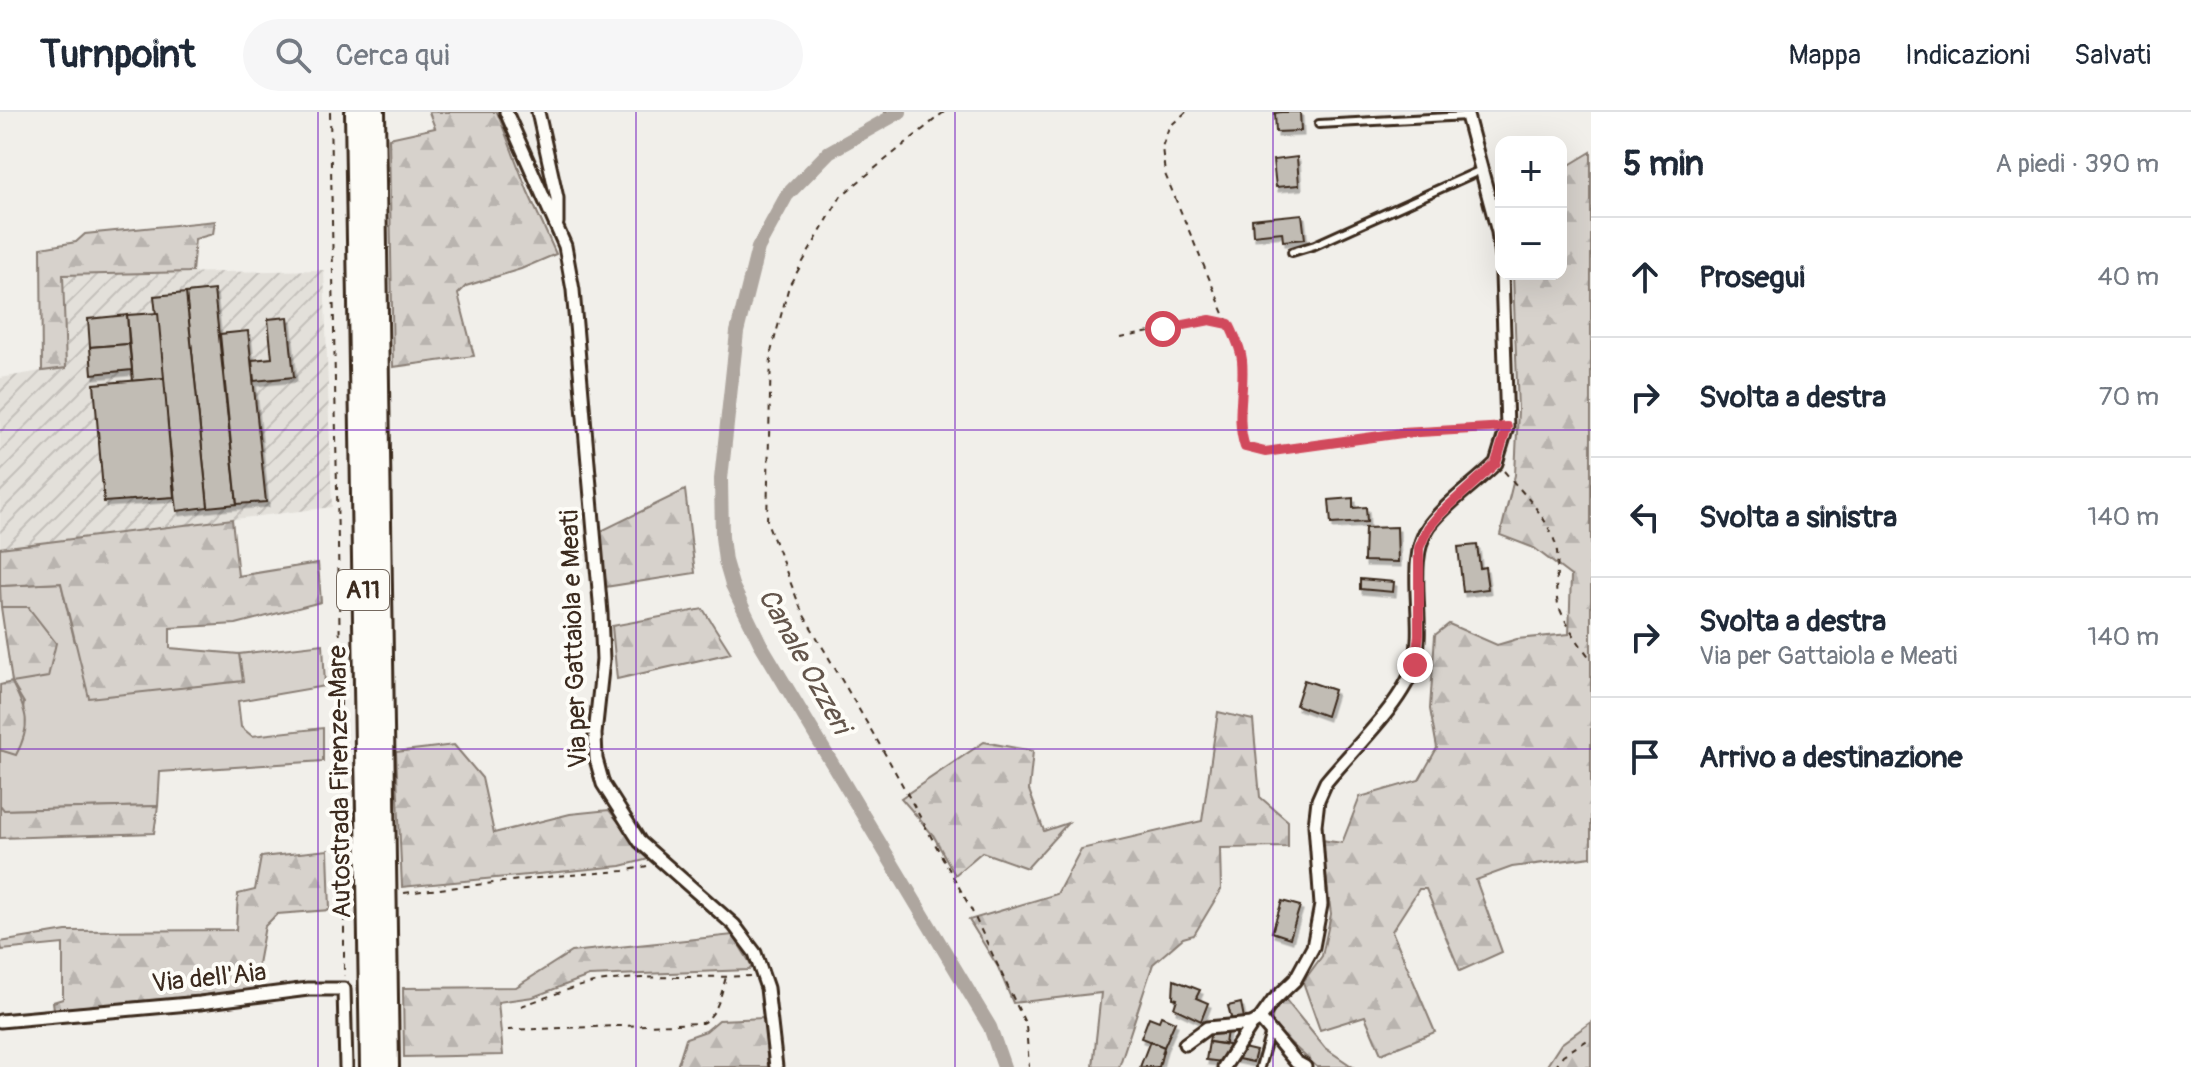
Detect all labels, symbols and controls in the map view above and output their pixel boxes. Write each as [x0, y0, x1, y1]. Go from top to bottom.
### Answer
search box [243, 19, 803, 91]
text: Turnpoint [40, 31, 195, 79]
icon: search [271, 33, 315, 77]
text: Cerca qui [335, 37, 450, 74]
text: Mappa [1788, 38, 1861, 73]
text: Indicazioni [1905, 38, 2030, 73]
text: Salvati [2074, 38, 2151, 73]
map controls [1495, 136, 1567, 280]
button: + [1495, 136, 1567, 208]
text: 5 min [1623, 143, 1704, 186]
text: A piedi · 390 m [1995, 148, 2159, 180]
button: − [1495, 208, 1567, 280]
icon: ahead [1623, 255, 1667, 299]
text: Prosegui [1699, 259, 1805, 296]
text: 40 m [2097, 261, 2159, 293]
route start [1145, 311, 1181, 347]
icon: right [1623, 375, 1667, 419]
text: Svolta a destra [1699, 379, 1886, 416]
text: 70 m [2099, 381, 2159, 413]
icon: left [1623, 495, 1667, 539]
text: Svolta a sinistra [1699, 499, 1897, 536]
text: 140 m [2087, 501, 2159, 533]
street label: Via per Gattaiola e Meati [553, 509, 595, 769]
road number: A11 [337, 570, 389, 610]
water label: Canale Ozzeri [750, 582, 860, 743]
text: Svolta a destra [1699, 603, 1886, 640]
icon: right [1623, 615, 1667, 659]
text: 140 m [2087, 621, 2159, 653]
text: Via per Gattaiola e Meati [1699, 640, 1957, 672]
street label: Autostrada Firenze-Mare [322, 645, 358, 919]
route end [1397, 647, 1433, 683]
icon: arrive [1623, 735, 1667, 779]
text: Arrivo a destinazione [1699, 739, 1963, 776]
street label: Via dell'Aia [150, 956, 268, 1000]

